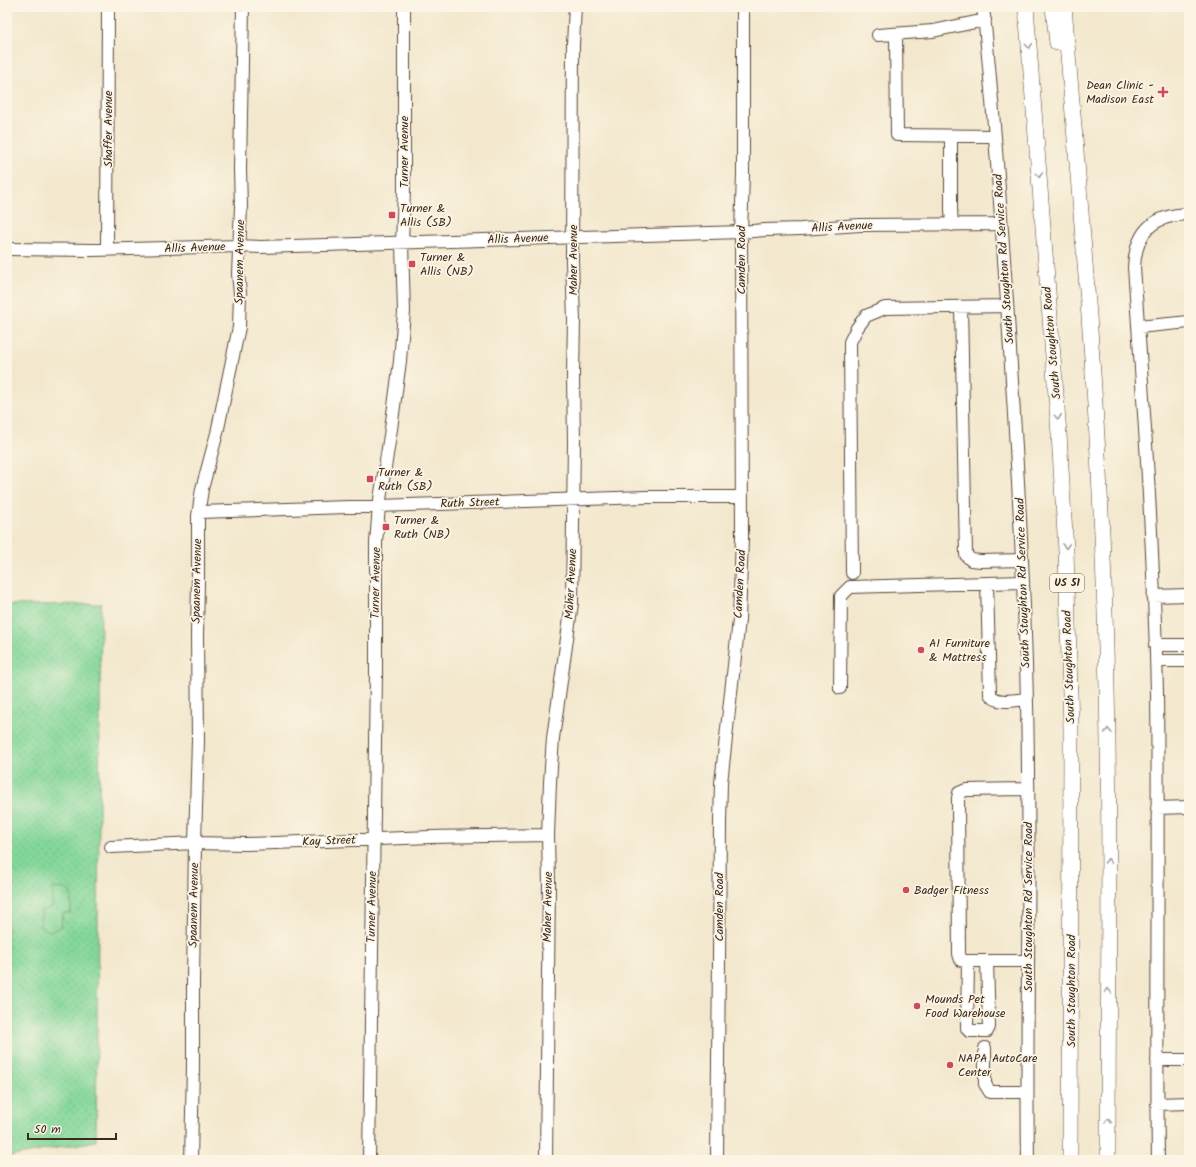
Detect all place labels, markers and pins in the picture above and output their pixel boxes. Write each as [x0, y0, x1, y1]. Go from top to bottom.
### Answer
place label: Dean Clinic - Madison East [1086, 76, 1154, 109]
marker: Dean Clinic - Madison East [1157, 86, 1169, 98]
place label: Turner & Allis (SB) [400, 199, 452, 232]
marker: Turner & Allis (SB) [387, 210, 397, 220]
place label: Turner & Allis (NB) [420, 248, 474, 281]
marker: Turner & Allis (NB) [407, 259, 417, 269]
place label: Turner & Ruth (SB) [378, 463, 433, 496]
marker: Turner & Ruth (SB) [365, 474, 375, 484]
place label: Turner & Ruth (NB) [394, 511, 450, 544]
marker: Turner & Ruth (NB) [381, 522, 391, 532]
place label: A1 Furniture & Mattress [929, 634, 991, 667]
marker: A1 Furniture & Mattress [916, 645, 926, 655]
place label: Badger Fitness [914, 881, 989, 900]
marker: Badger Fitness [901, 885, 911, 895]
place label: Mounds Pet Food Warehouse [925, 990, 1006, 1023]
marker: Mounds Pet Food Warehouse [912, 1001, 922, 1011]
place label: NAPA AutoCare Center [958, 1049, 1038, 1082]
marker: NAPA AutoCare Center [945, 1060, 955, 1070]

